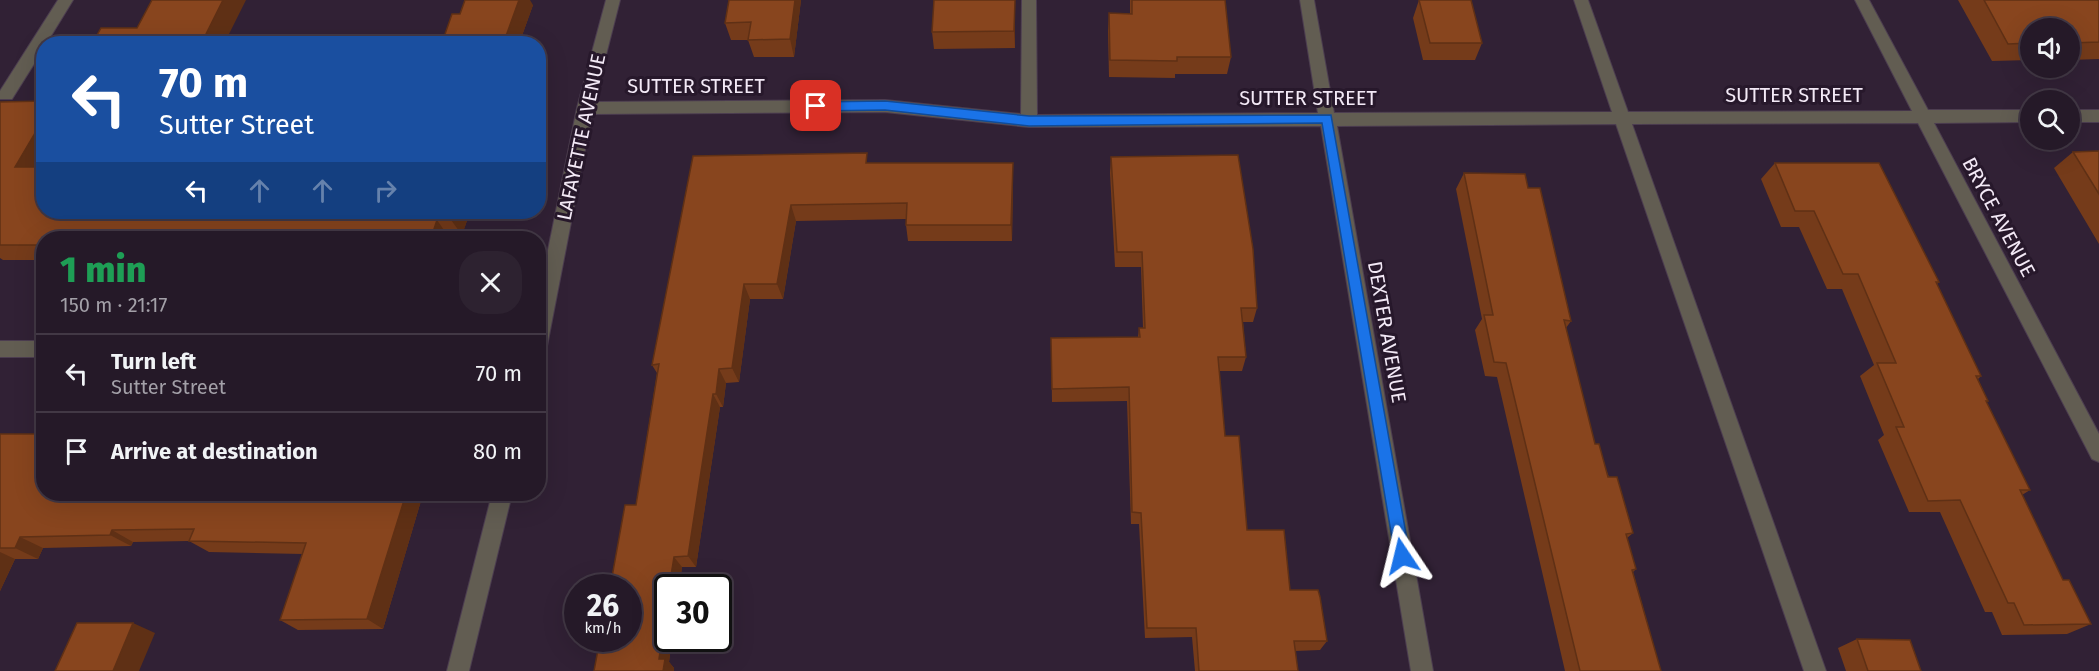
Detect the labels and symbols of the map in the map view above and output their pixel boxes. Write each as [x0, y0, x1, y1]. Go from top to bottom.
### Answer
street label: LAFAYETTE AVENUE [552, 52, 610, 222]
street label: SUTTER STREET [627, 74, 765, 98]
pin [790, 80, 841, 131]
street label: SUTTER STREET [1725, 83, 1863, 107]
street label: SUTTER STREET [1239, 86, 1377, 110]
street label: BRYCE AVENUE [1957, 153, 2041, 281]
street label: DEXTER AVENUE [1363, 259, 1411, 405]
position arrow [1370, 524, 1434, 588]
speed limit sign: 30 [654, 574, 732, 652]

